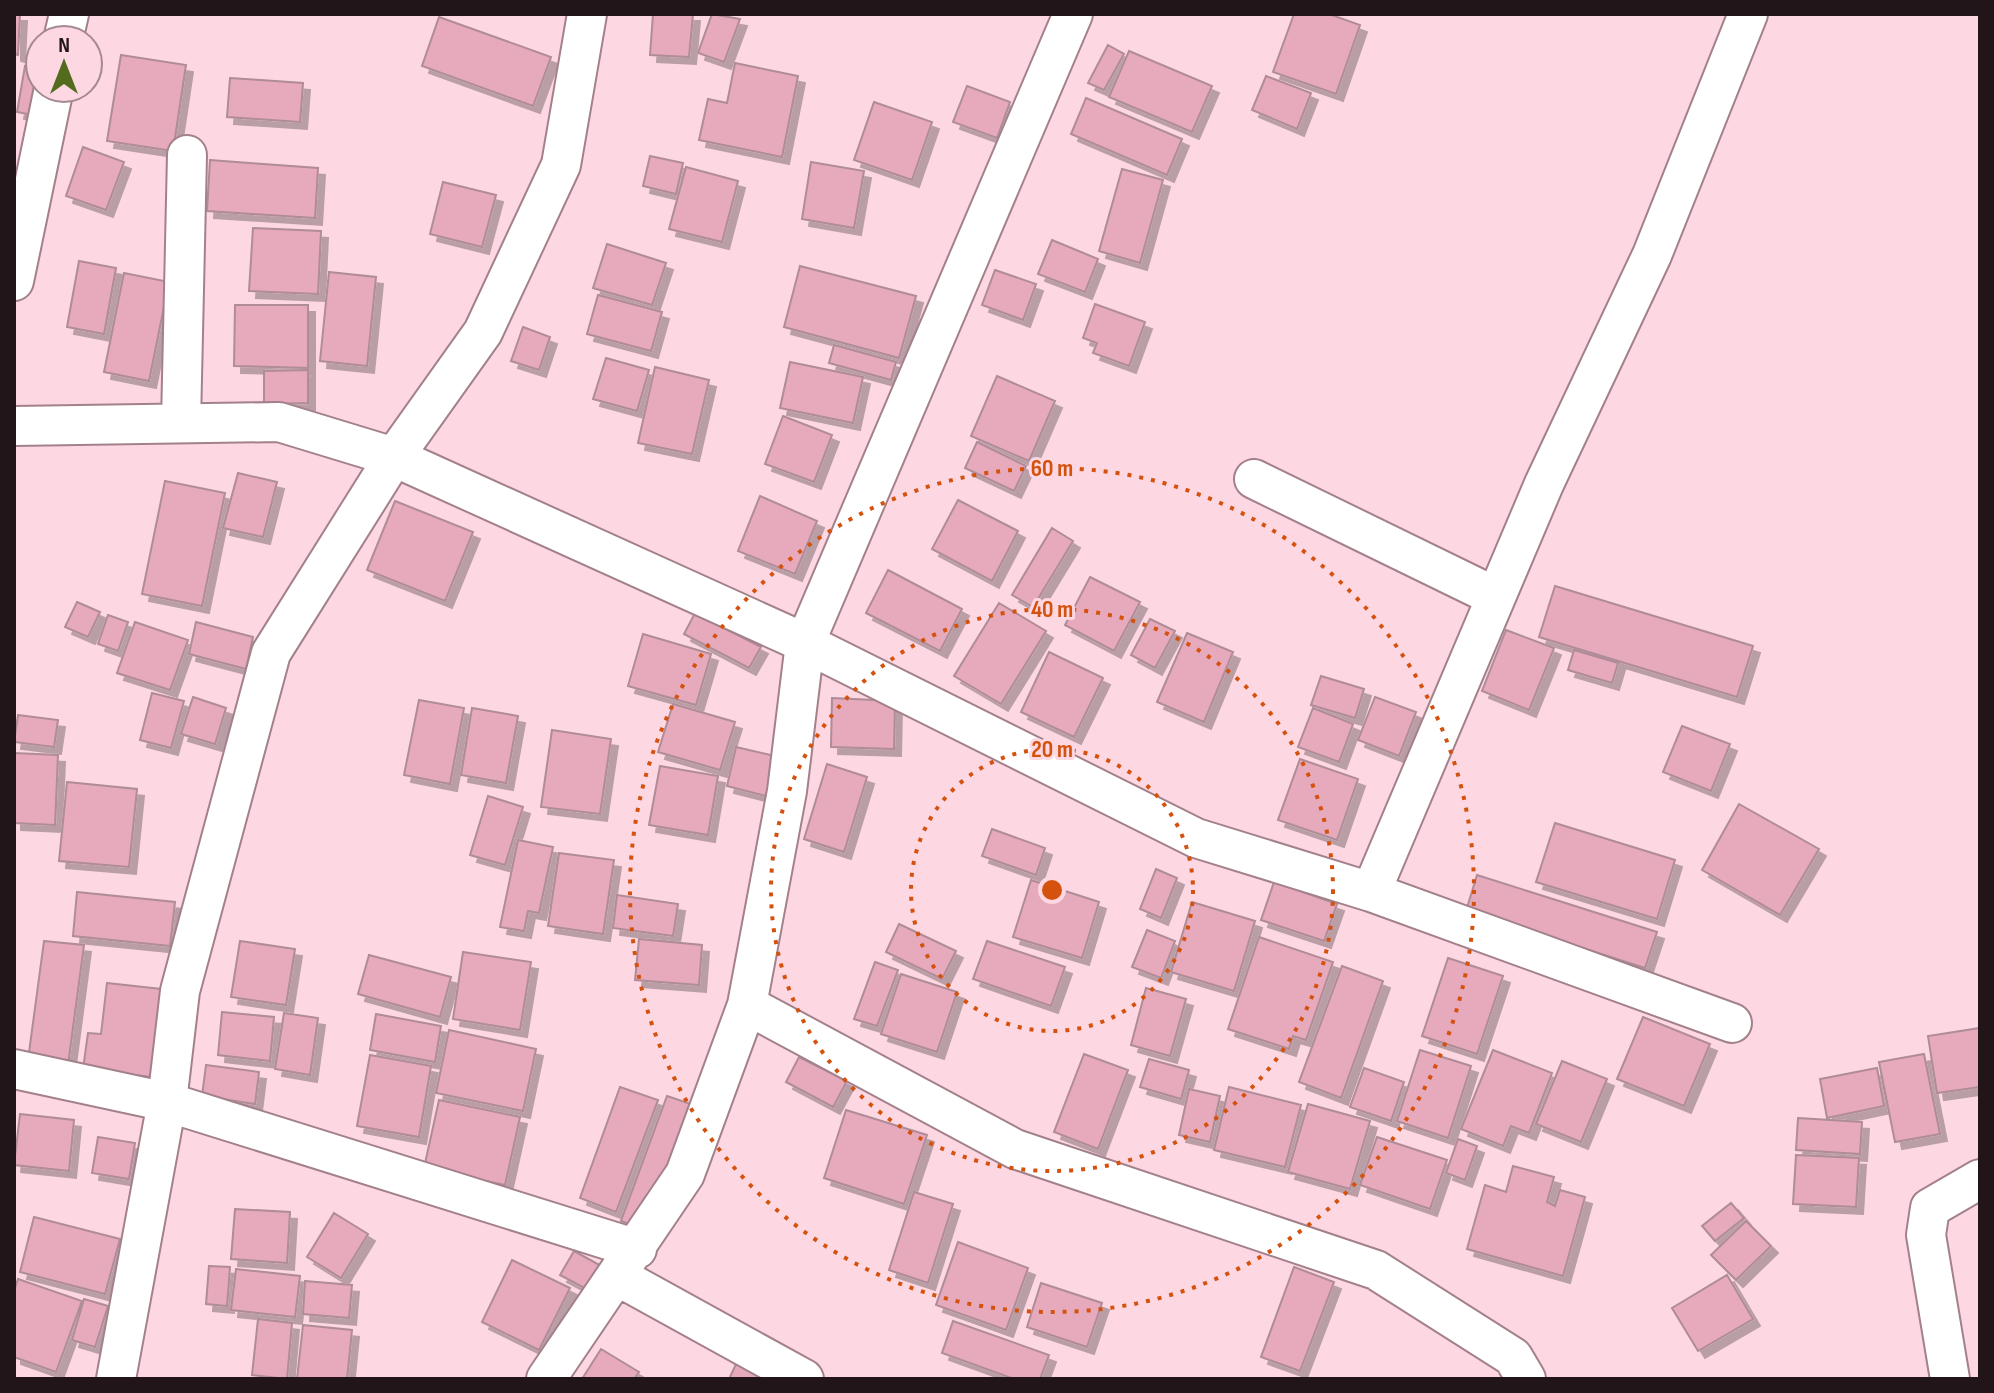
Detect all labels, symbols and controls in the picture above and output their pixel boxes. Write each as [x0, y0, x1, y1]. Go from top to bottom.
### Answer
north arrow [24, 24, 104, 104]
text: N [58, 32, 70, 59]
text: 60 m [1031, 454, 1073, 483]
text: 40 m [1031, 595, 1073, 624]
text: 20 m [1031, 735, 1073, 764]
centre of rings [1038, 876, 1066, 904]

